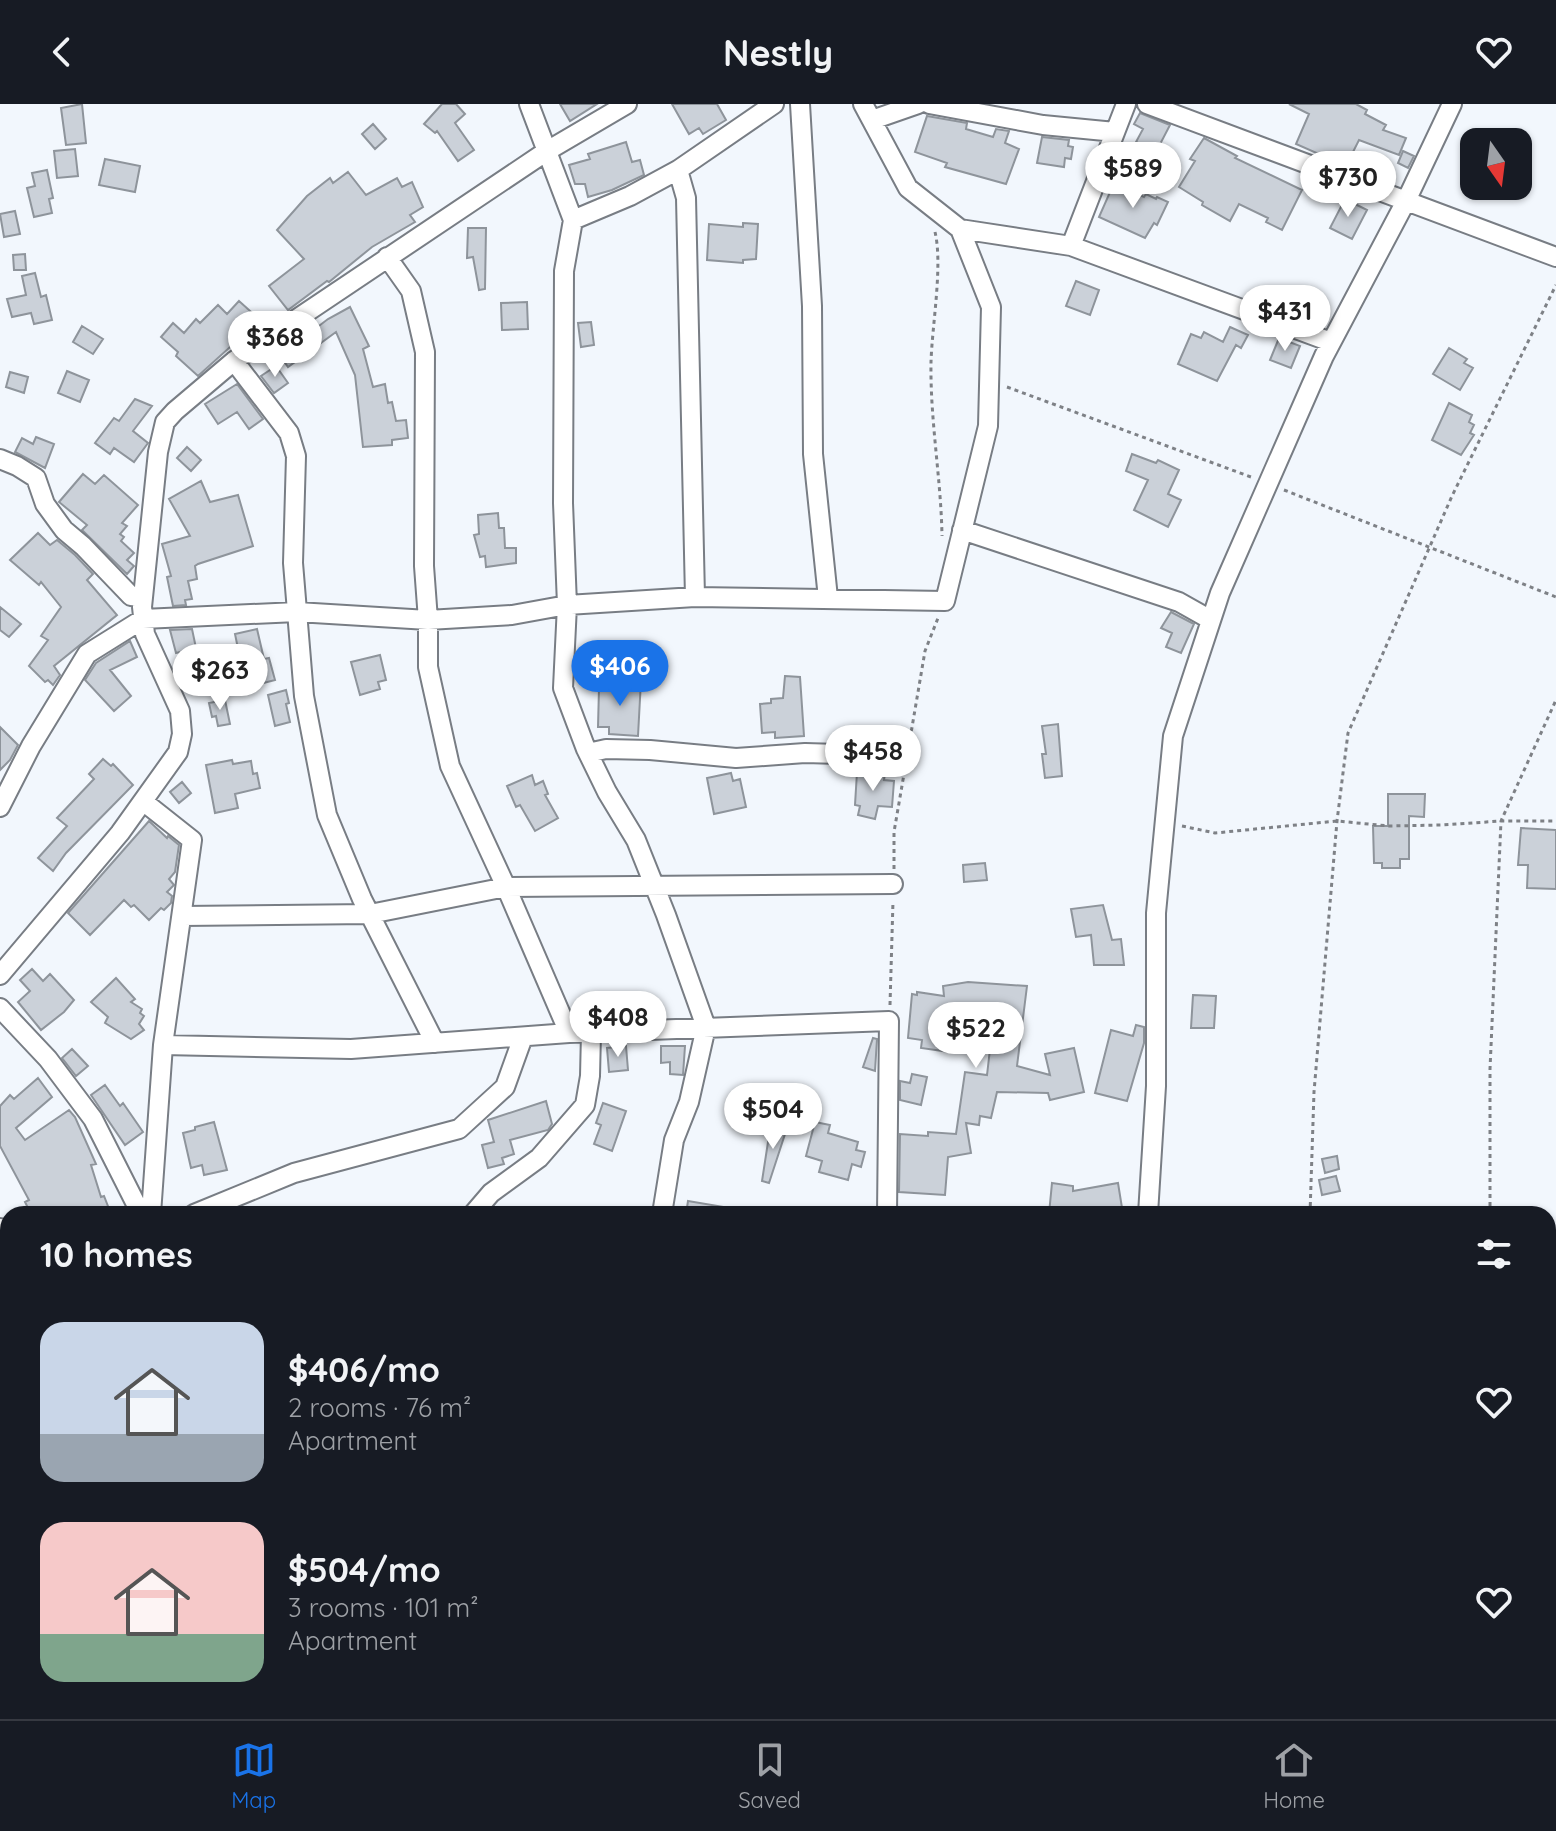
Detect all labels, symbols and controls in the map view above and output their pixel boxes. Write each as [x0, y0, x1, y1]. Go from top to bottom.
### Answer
icon: back [40, 30, 84, 74]
text: Nestly [723, 30, 833, 75]
icon: heart [1472, 30, 1516, 74]
north arrow [1460, 128, 1532, 200]
map controls [1460, 128, 1532, 200]
pin: $589 [1086, 142, 1180, 210]
text: $589 [1103, 151, 1163, 184]
pin: $730 [1301, 151, 1395, 219]
text: $730 [1318, 160, 1378, 193]
pin: $431 [1238, 285, 1332, 353]
text: $431 [1258, 294, 1312, 327]
pin: $368 [228, 311, 322, 379]
text: $368 [246, 320, 304, 353]
pin: $406 [573, 640, 667, 708]
pin: $263 [173, 644, 267, 712]
text: $406 [589, 649, 651, 682]
text: $263 [191, 653, 249, 686]
pin: $458 [826, 725, 920, 793]
text: $458 [843, 734, 903, 767]
pin: $408 [571, 991, 665, 1059]
text: $408 [587, 1000, 649, 1033]
pin: $522 [929, 1002, 1023, 1070]
text: $522 [946, 1011, 1006, 1044]
pin: $504 [726, 1083, 820, 1151]
text: $504 [742, 1092, 804, 1125]
icon: filters [1472, 1232, 1516, 1276]
text: 10 homes [40, 1233, 193, 1276]
text: $406/mo [288, 1348, 440, 1391]
icon: home [104, 1354, 200, 1450]
icon: heart [1472, 1380, 1516, 1424]
text: 2 rooms · 76 m² [288, 1391, 471, 1424]
text: Apartment [288, 1424, 417, 1457]
text: $504/mo [288, 1548, 441, 1591]
icon: home [104, 1554, 200, 1650]
icon: heart [1472, 1580, 1516, 1624]
text: 3 rooms · 101 m² [288, 1591, 479, 1624]
text: Apartment [288, 1624, 417, 1657]
tab: Map [231, 1738, 276, 1814]
tab: Saved [738, 1738, 801, 1814]
tab: Home [1263, 1738, 1325, 1814]

